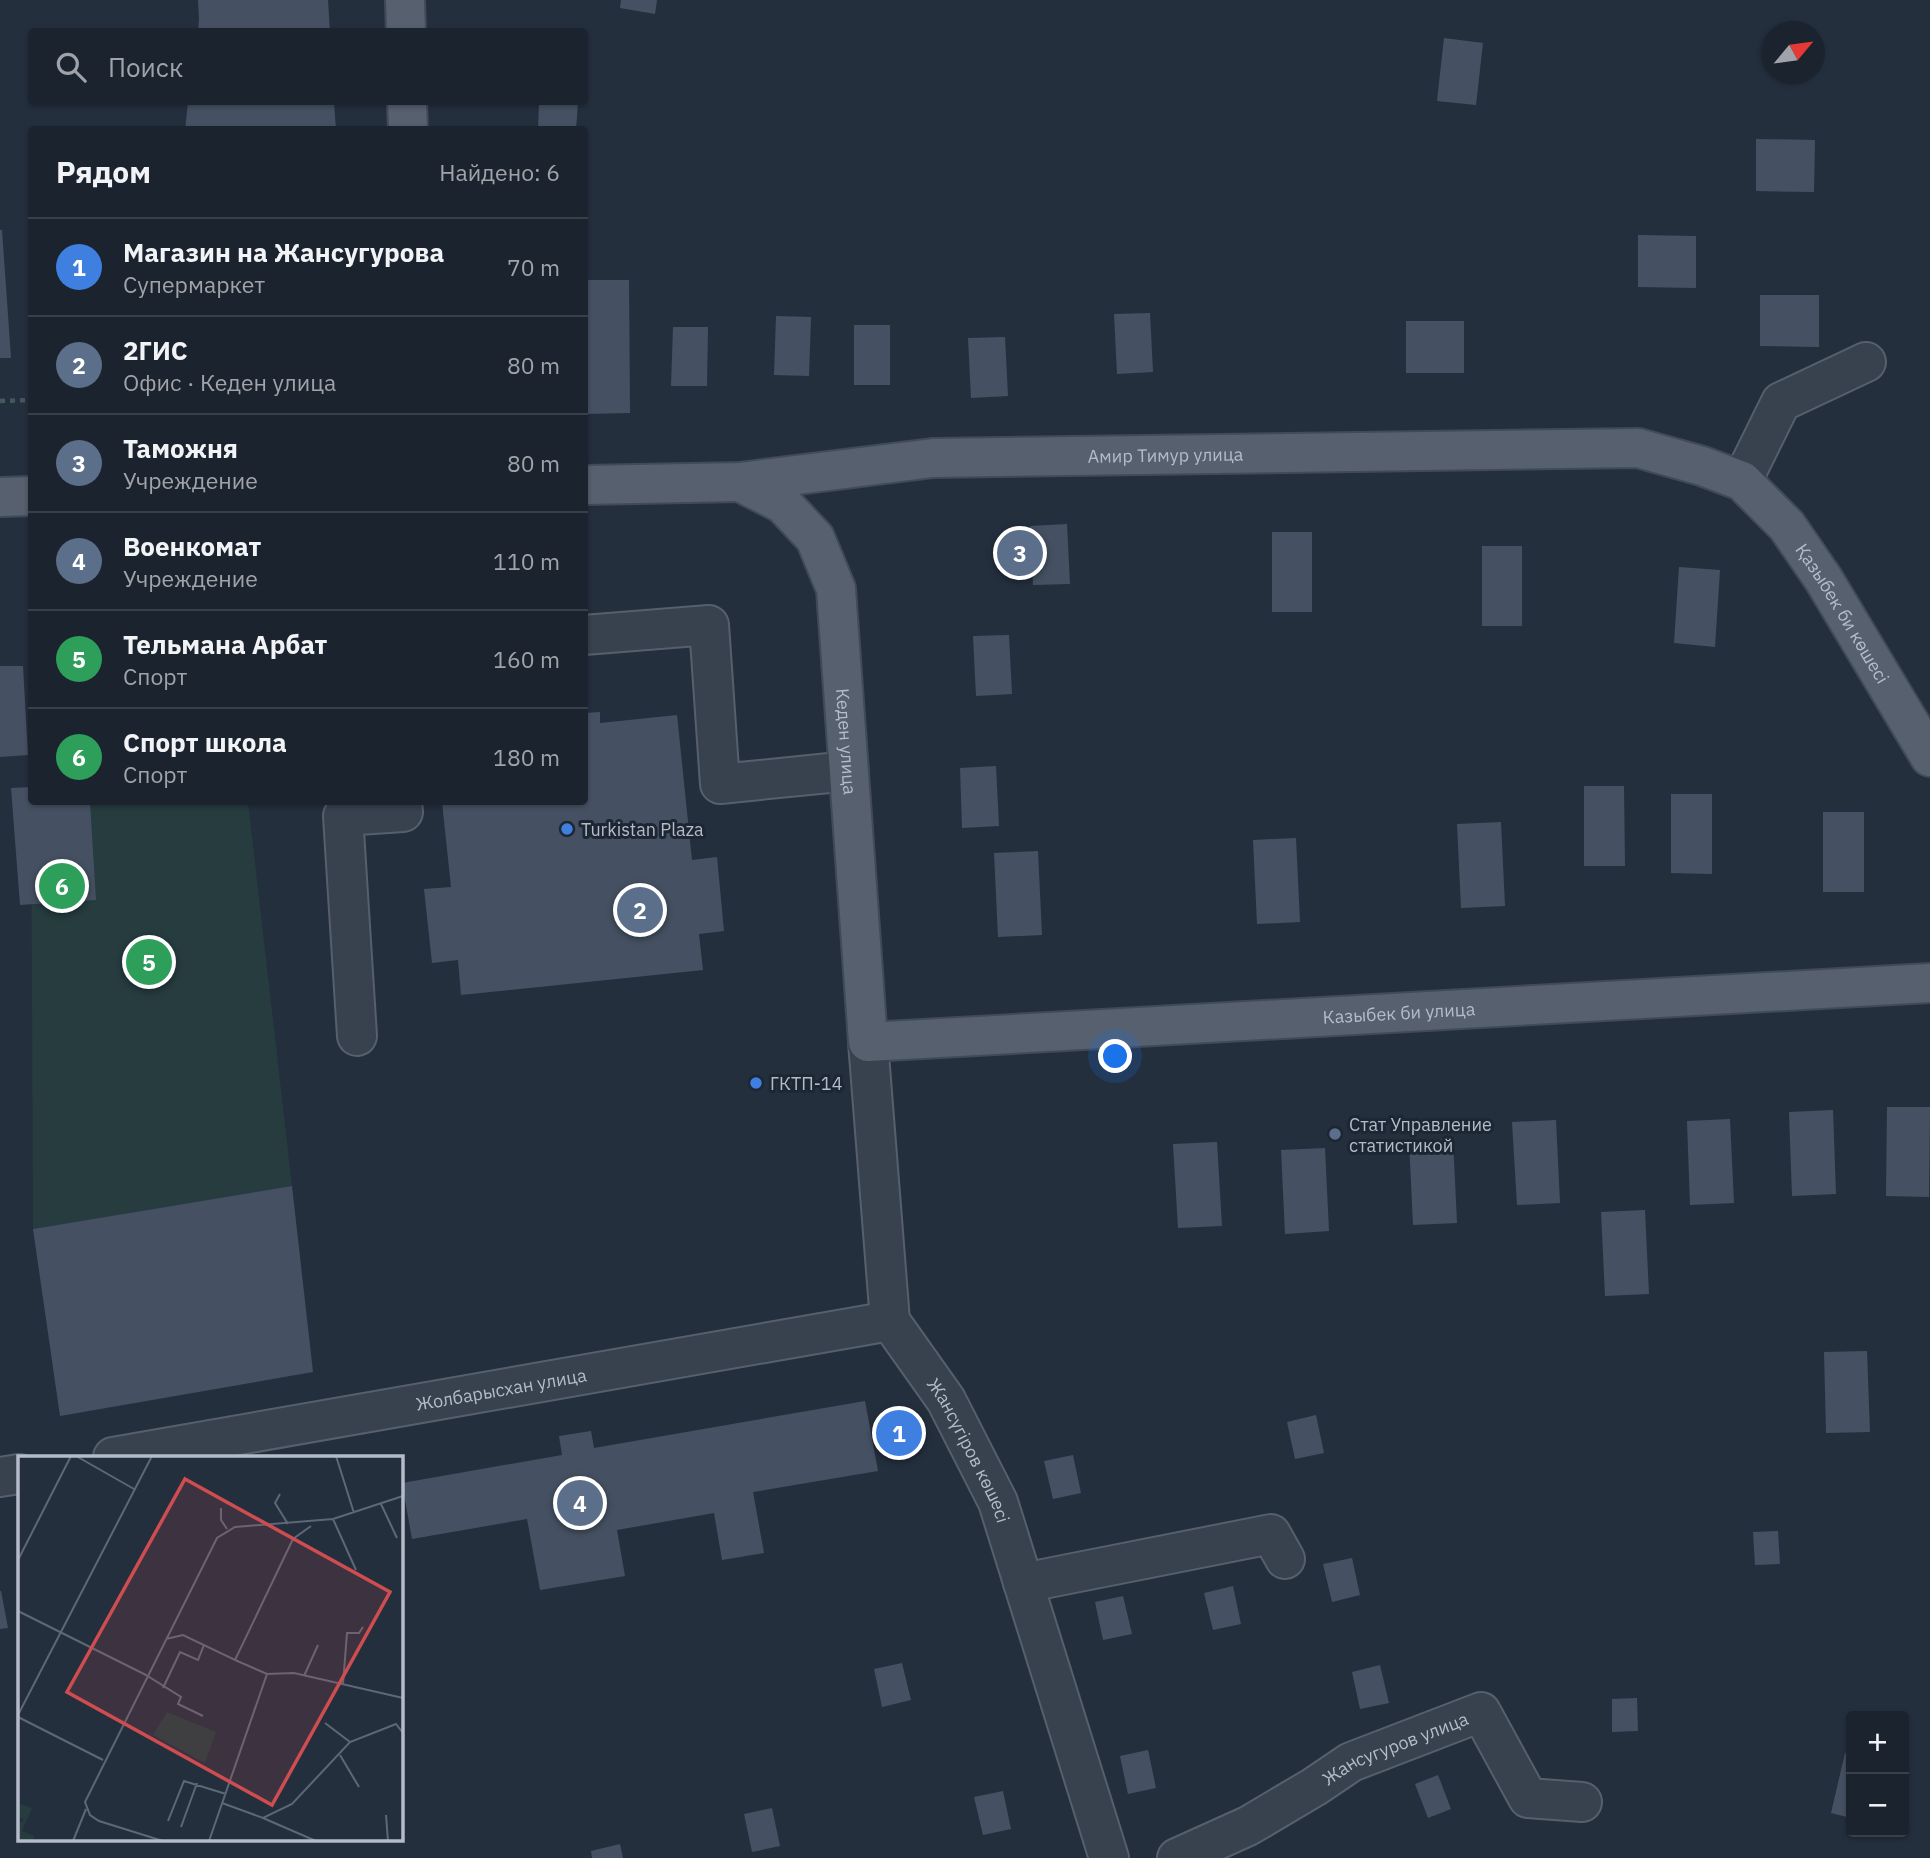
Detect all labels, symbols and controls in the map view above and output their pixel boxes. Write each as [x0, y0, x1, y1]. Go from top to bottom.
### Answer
north arrow [1762, 21, 1825, 84]
search box [28, 28, 588, 105]
icon: search [52, 48, 90, 86]
text: Поиск [108, 50, 183, 84]
text: Рядом [56, 152, 151, 191]
text: Найдено: 6 [439, 157, 560, 187]
text: Магазин на Жансугурова [123, 235, 444, 269]
text: 1 [72, 252, 86, 282]
text: 70 m [507, 252, 560, 282]
text: Супермаркет [123, 269, 265, 299]
text: 2ГИС [123, 333, 188, 367]
text: 2 [72, 350, 86, 380]
text: 80 m [507, 350, 560, 380]
text: Офис · Кеден улица [123, 367, 336, 397]
text: Таможня [123, 431, 238, 465]
street label: Амир Тимур улица [1088, 442, 1244, 467]
text: 3 [72, 448, 86, 478]
text: 80 m [507, 448, 560, 478]
text: Учреждение [123, 465, 258, 495]
pin: 3 [997, 527, 1043, 579]
text: Военкомат [123, 529, 261, 563]
street label: Қазыбек би көшесі [1791, 539, 1895, 687]
text: 4 [72, 546, 86, 576]
text: 110 m [493, 546, 560, 576]
text: Учреждение [123, 563, 258, 593]
text: Тельмана Арбат [123, 627, 327, 661]
text: 5 [72, 644, 86, 674]
text: 160 m [493, 644, 560, 674]
text: Спорт [123, 661, 187, 691]
street label: Кеден улица [832, 687, 862, 796]
text: Спорт школа [123, 725, 287, 759]
text: 6 [72, 742, 86, 772]
text: 180 m [493, 742, 560, 772]
text: Спорт [123, 759, 187, 789]
place label: Turkistan Plaza [581, 818, 704, 841]
marker: Turkistan Plaza [559, 821, 575, 837]
pin: 6 [39, 860, 85, 912]
pin: 2 [617, 884, 663, 936]
pin: 5 [126, 936, 172, 988]
street label: Казыбек би улица [1322, 997, 1476, 1028]
your location [1098, 1039, 1132, 1073]
place label: ГКТП-14 [770, 1072, 843, 1095]
marker: ГКТП-14 [748, 1075, 764, 1091]
place label: Стат Управление статистикой [1349, 1113, 1492, 1157]
marker: Стат Управление статистикой [1327, 1126, 1343, 1142]
street label: Жолбарысхан улица [414, 1363, 589, 1415]
street label: Жансүгіров көшесі [922, 1373, 1015, 1525]
pin: 1 [876, 1407, 922, 1459]
inset map [18, 1456, 402, 1840]
pin: 4 [557, 1477, 603, 1529]
street label: Жансугуров улица [1317, 1706, 1472, 1790]
map controls [1846, 1711, 1909, 1837]
button: + [1846, 1711, 1909, 1774]
button: − [1846, 1774, 1909, 1837]

